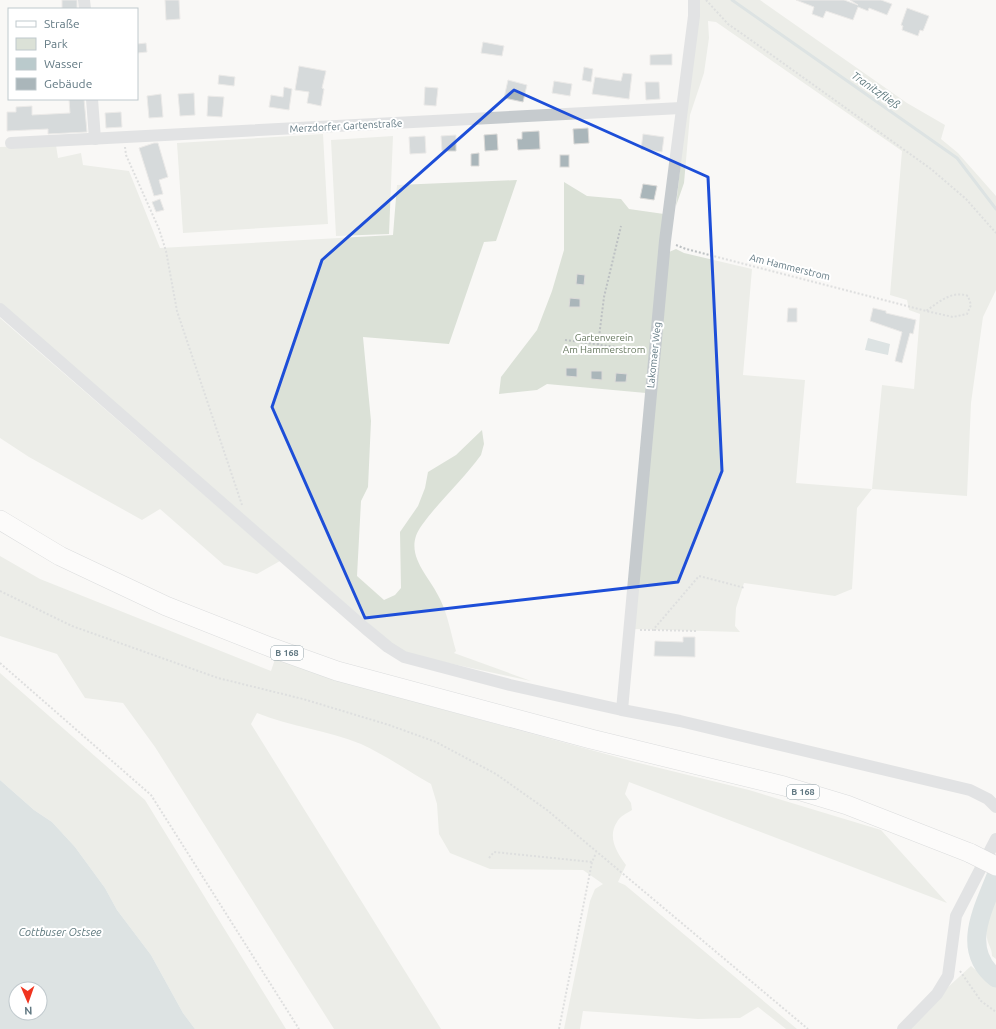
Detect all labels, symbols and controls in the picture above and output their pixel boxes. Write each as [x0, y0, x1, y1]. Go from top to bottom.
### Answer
legend [8, 8, 138, 100]
text: Straße [44, 17, 80, 30]
text: Park [44, 37, 68, 50]
text: Wasser [44, 57, 83, 70]
water label: Tranitzfließ [849, 69, 903, 112]
text: Gebäude [44, 77, 92, 90]
street label: Merzdorfer Gartenstraße [289, 118, 403, 134]
street label: Am Hammerstrom [749, 252, 831, 282]
street label: Lakomaer Weg [645, 321, 663, 389]
park label: Gartenverein Am Hammerstrom [563, 332, 645, 355]
road number: B 168 [271, 646, 303, 660]
road number: B 168 [787, 785, 819, 799]
water label: Cottbuser Ostsee [18, 926, 102, 938]
north arrow [8, 981, 48, 1021]
text: N [24, 1005, 33, 1017]

